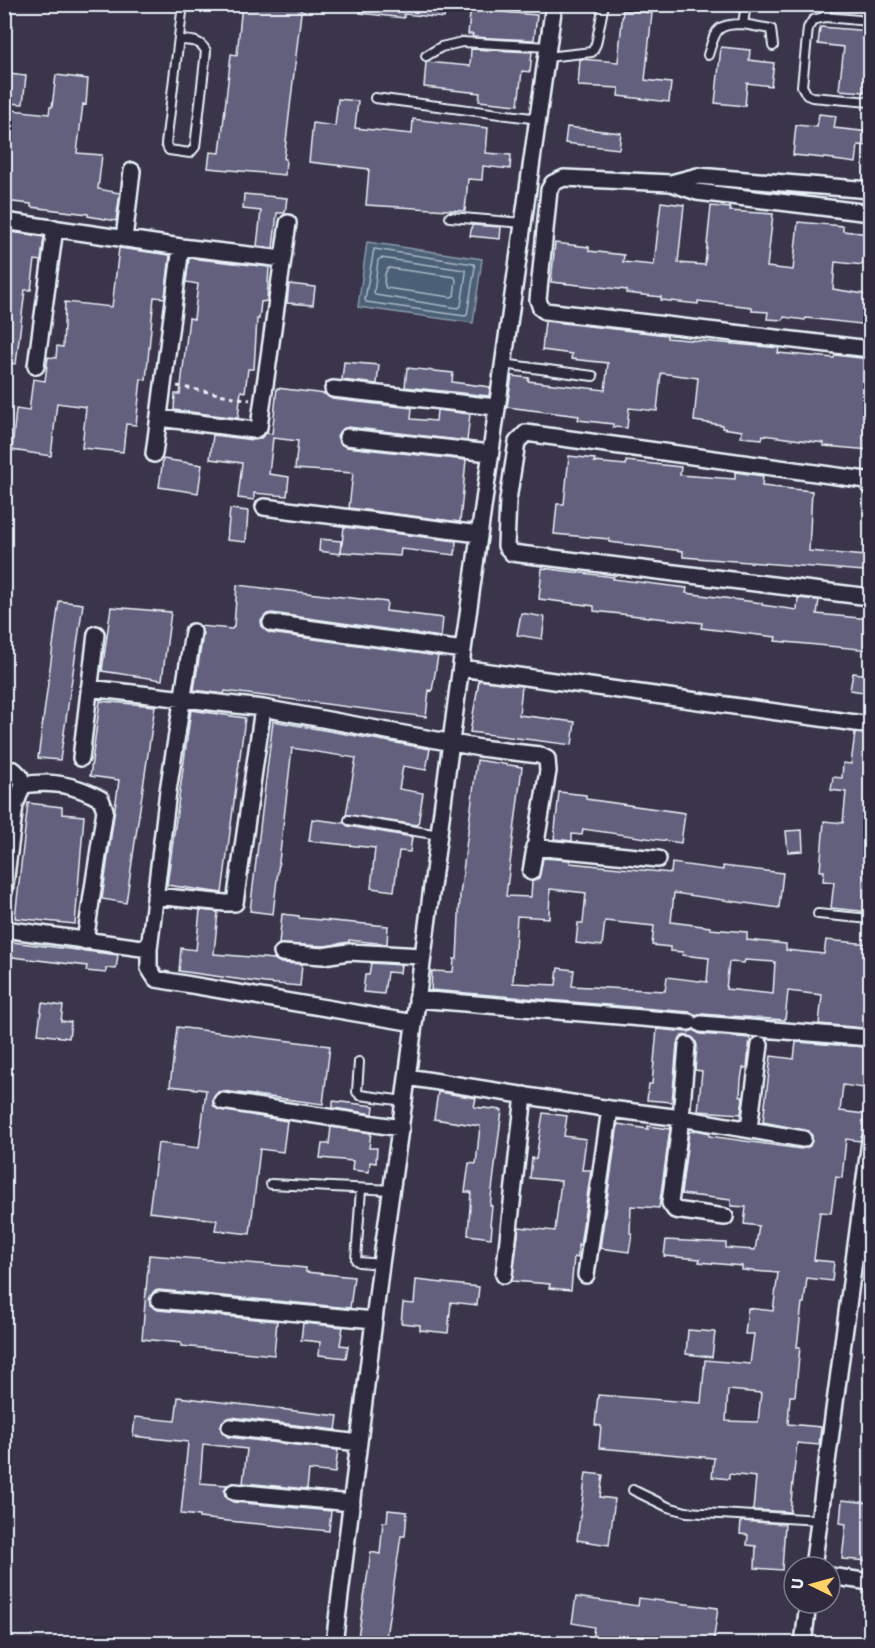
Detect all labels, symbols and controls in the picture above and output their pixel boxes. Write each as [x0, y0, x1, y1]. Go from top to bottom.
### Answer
north arrow [782, 1555, 842, 1615]
text: U [787, 1577, 808, 1590]

